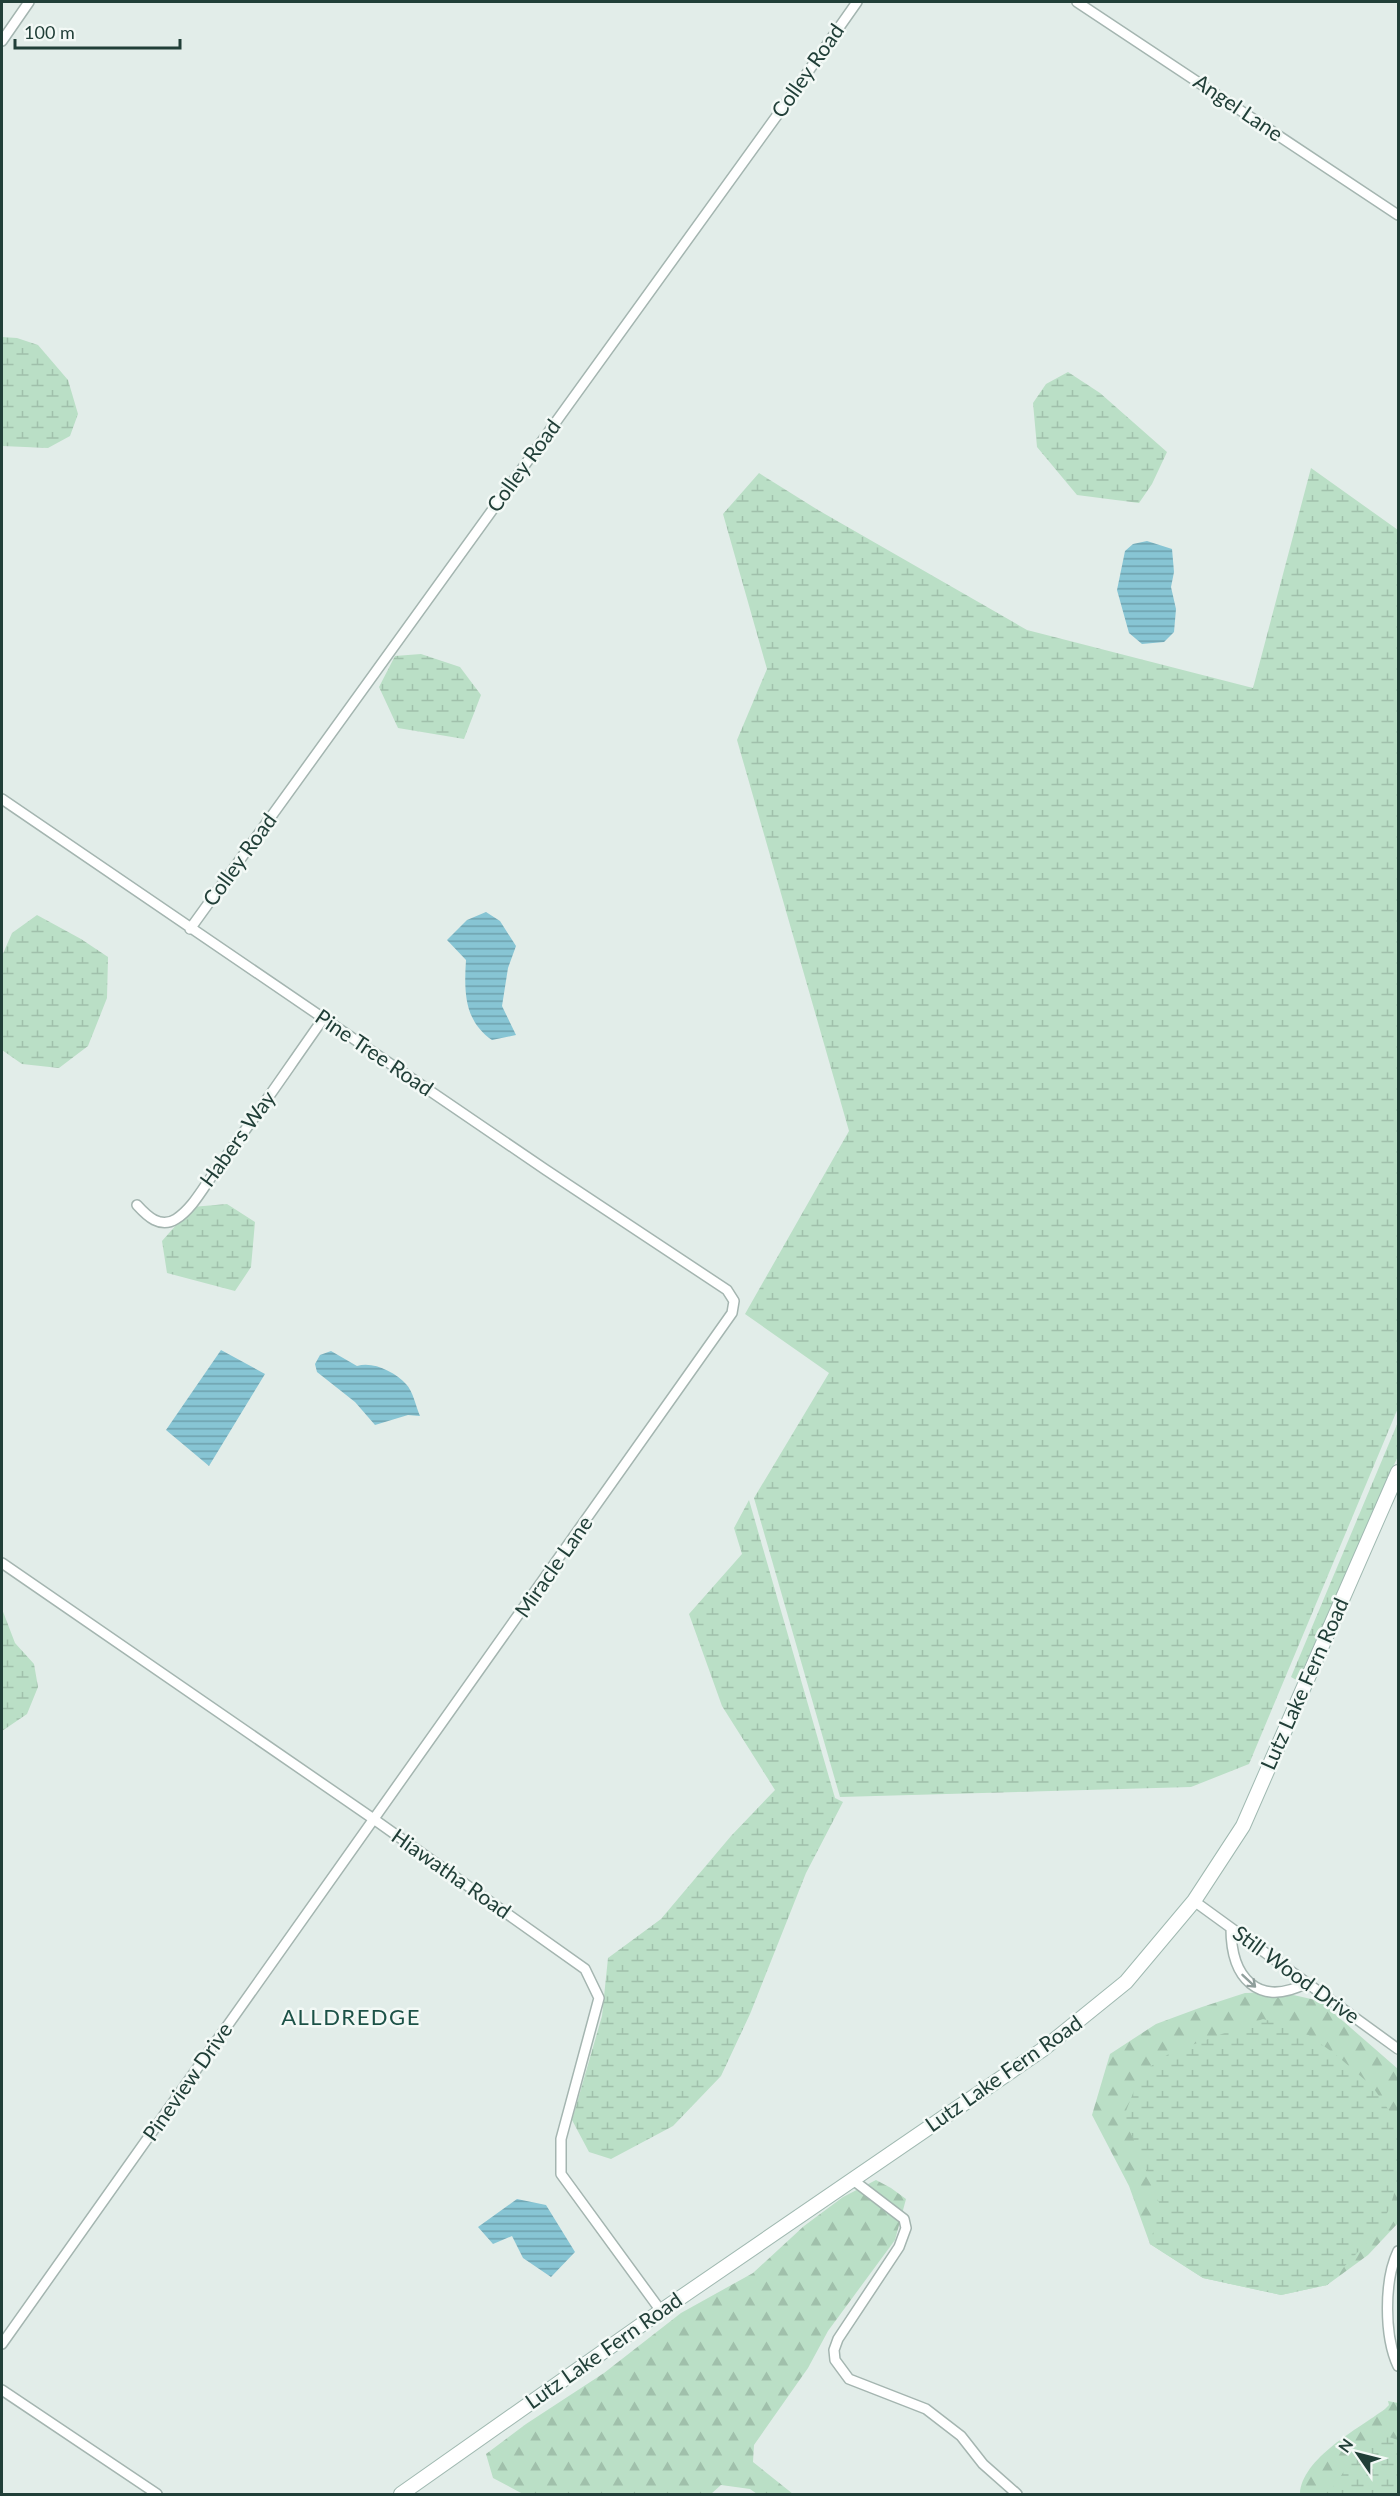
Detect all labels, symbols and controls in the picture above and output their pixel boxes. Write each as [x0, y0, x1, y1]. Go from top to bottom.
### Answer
scale bar [15, 12, 180, 50]
street label: Colley Road [765, 18, 848, 122]
text: 100 m [24, 21, 75, 43]
street label: Angel Lane [1190, 68, 1288, 146]
street label: Colley Road [481, 414, 565, 516]
street label: Colley Road [197, 808, 281, 910]
street label: Pine Tree Road [311, 1003, 438, 1100]
street label: Habers Way [194, 1085, 280, 1191]
street label: Miracle Lane [509, 1511, 597, 1622]
street label: Lutz Lake Fern Road [1255, 1594, 1353, 1773]
street label: Hiawatha Road [388, 1822, 516, 1923]
street label: Still Wood Drive [1229, 1919, 1365, 2028]
one-way arrow [1242, 1974, 1257, 1988]
district label: ALLDREDGE [281, 2003, 421, 2030]
street label: Lutz Lake Fern Road [920, 2009, 1086, 2136]
street label: Pineview Drive [137, 2017, 237, 2145]
street label: Lutz Lake Fern Road [520, 2286, 686, 2413]
north arrow [1328, 2424, 1388, 2484]
text: N [1334, 2435, 1357, 2456]

